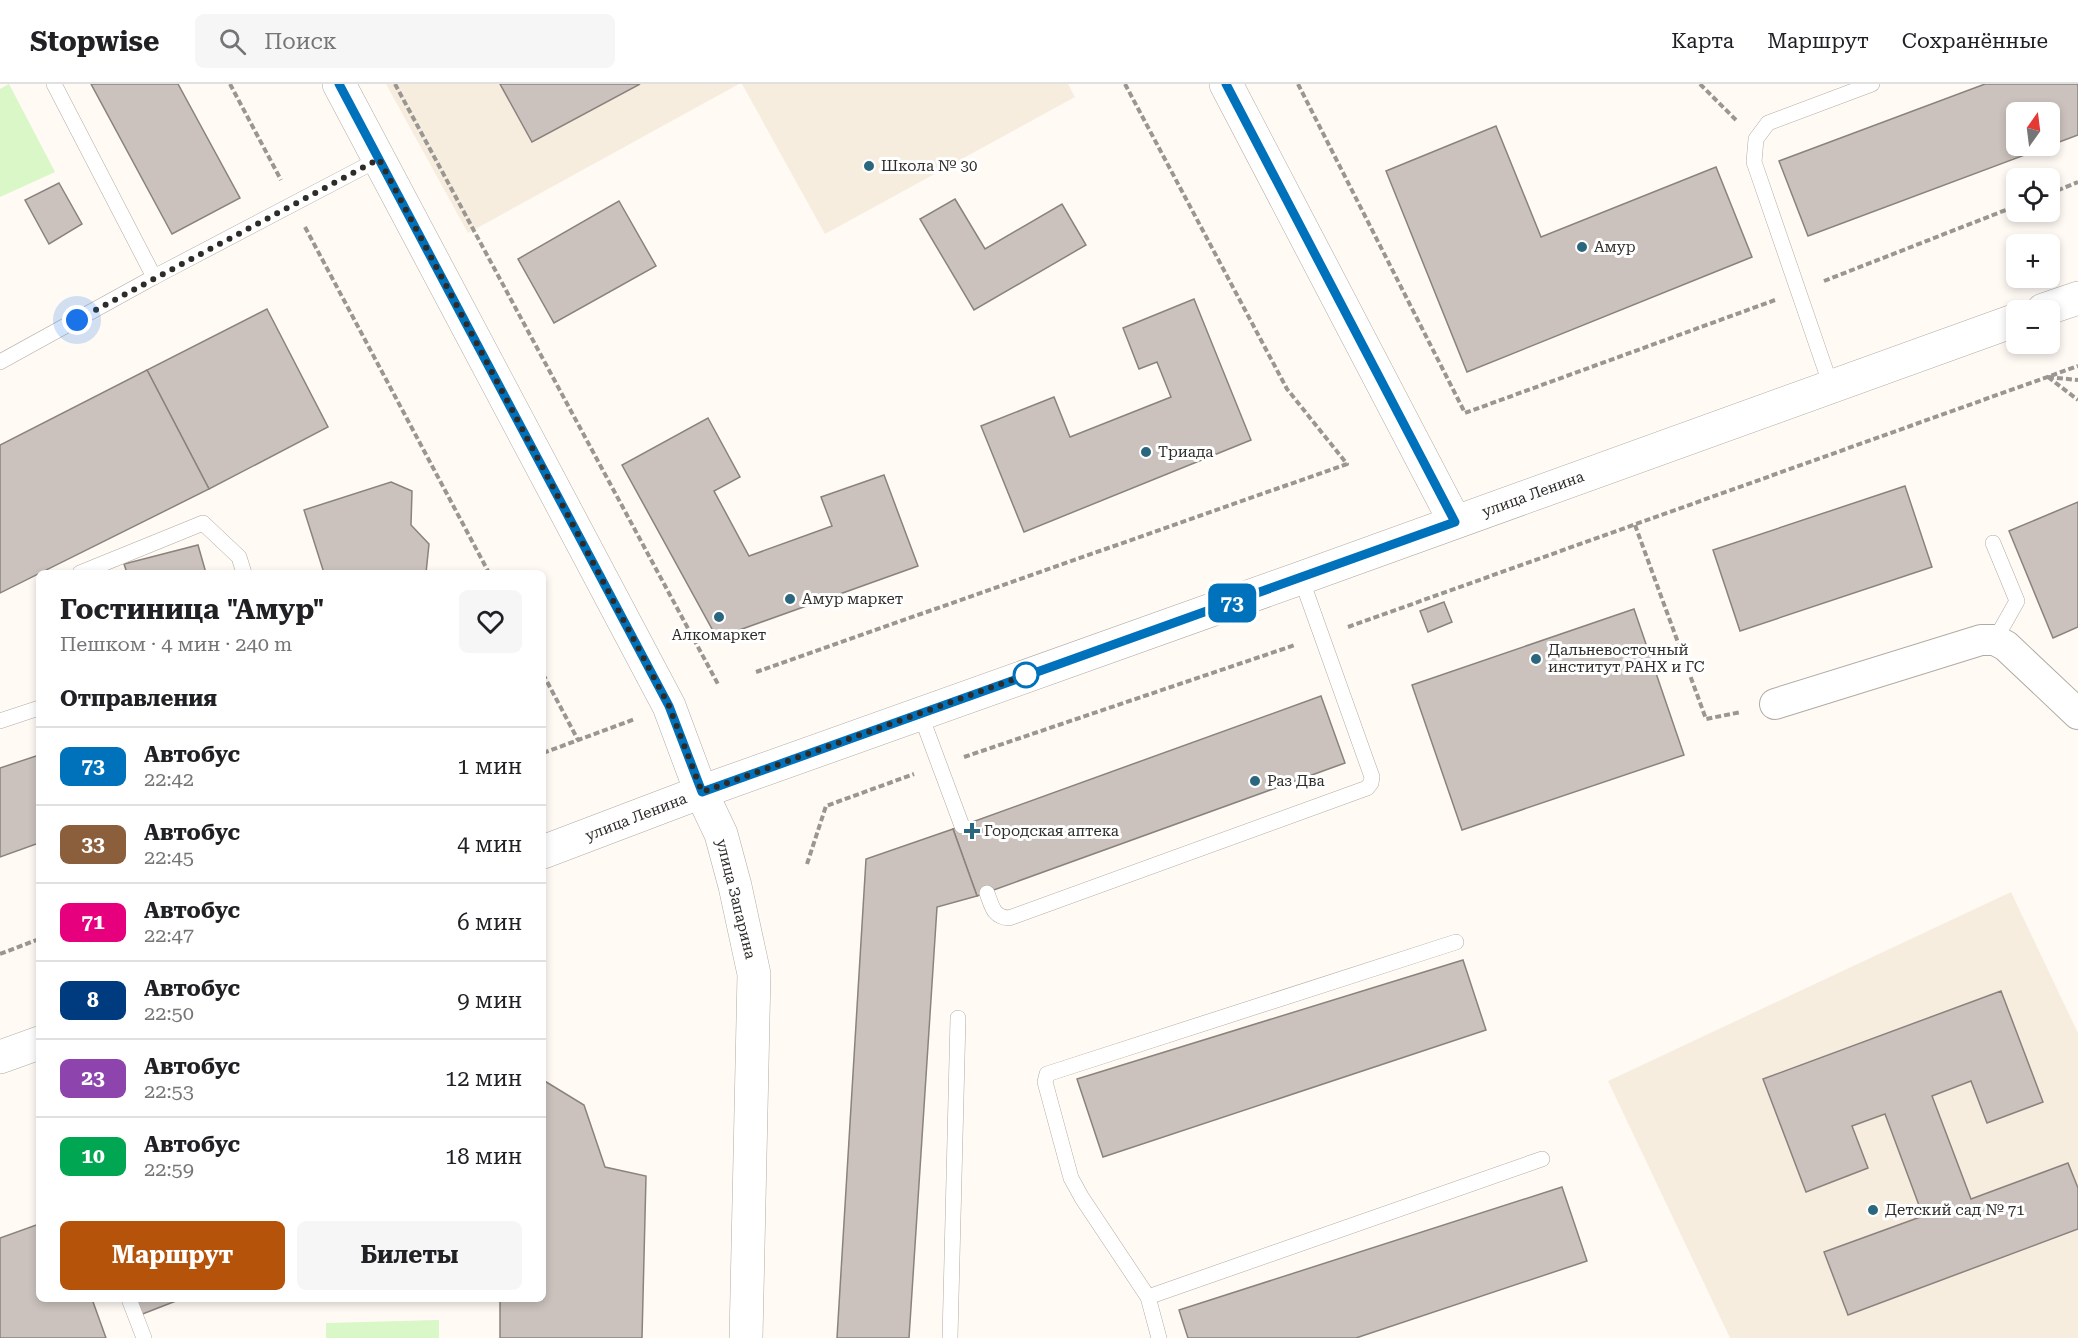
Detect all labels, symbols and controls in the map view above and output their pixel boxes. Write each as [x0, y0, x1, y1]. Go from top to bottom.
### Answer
search box [195, 14, 615, 68]
text: Stopwise [30, 25, 159, 58]
icon: search [216, 25, 249, 58]
text: Поиск [264, 29, 337, 54]
text: Карта [1671, 29, 1734, 53]
text: Маршрут [1767, 29, 1869, 53]
text: Сохранённые [1902, 29, 2048, 53]
north arrow [2006, 102, 2060, 156]
map controls [2006, 102, 2060, 354]
place label: Школа № 30 [881, 157, 977, 175]
marker: Школа № 30 [862, 159, 876, 173]
button: locate [2006, 168, 2060, 222]
button: + [2006, 234, 2060, 288]
place label: Амур [1594, 238, 1636, 256]
marker: Амур [1575, 240, 1589, 254]
button: − [2006, 300, 2060, 354]
your location [62, 305, 92, 335]
place label: Триада [1158, 443, 1214, 461]
marker: Триада [1139, 445, 1153, 459]
street label: улица Ленина [1480, 467, 1586, 521]
line badge: 73 [1205, 584, 1259, 622]
button: heart [459, 590, 522, 653]
place label: Амур маркет [802, 590, 903, 608]
text: 73 [1220, 591, 1244, 615]
marker: Амур маркет [783, 592, 797, 606]
text: Гостиница "Амур" [60, 593, 324, 626]
marker: Алкомаркет [712, 610, 726, 624]
place label: Алкомаркет [672, 626, 766, 644]
text: Пешком · 4 мин · 240 m [60, 632, 292, 656]
place label: Дальневосточный институт РАНХ и ГС [1548, 641, 1705, 676]
marker: Дальневосточный институт РАНХ и ГС [1529, 652, 1543, 666]
unlabelled marker [1013, 662, 1039, 688]
text: Отправления [60, 686, 217, 711]
text: Автобус [144, 742, 240, 767]
text: 73 [81, 754, 105, 778]
text: 1 мин [457, 754, 522, 779]
text: 22:42 [144, 767, 194, 791]
place label: Раз Два [1267, 772, 1325, 790]
marker: Раз Два [1248, 774, 1262, 788]
street label: улица Ленина [583, 789, 689, 845]
text: Автобус [144, 820, 240, 845]
place label: Городская аптека [984, 822, 1119, 840]
marker: Городская аптека [965, 824, 979, 838]
text: 33 [81, 832, 105, 856]
text: 4 мин [457, 832, 522, 857]
street label: улица Запарина [712, 837, 760, 961]
text: 22:45 [144, 845, 194, 869]
text: Автобус [144, 898, 240, 923]
text: 71 [81, 910, 105, 934]
text: 6 мин [457, 910, 522, 935]
text: 22:47 [144, 923, 194, 947]
text: Автобус [144, 976, 240, 1001]
text: 8 [87, 988, 99, 1012]
text: 9 мин [457, 988, 522, 1013]
text: 22:50 [144, 1001, 194, 1025]
text: Автобус [144, 1054, 240, 1079]
text: 23 [81, 1066, 105, 1090]
text: 12 мин [445, 1066, 522, 1091]
text: 22:53 [144, 1079, 194, 1103]
text: Автобус [144, 1132, 240, 1157]
text: 10 [81, 1144, 105, 1168]
text: 18 мин [445, 1144, 522, 1169]
text: 22:59 [144, 1157, 194, 1181]
place label: Детский сад № 71 [1885, 1201, 2025, 1219]
marker: Детский сад № 71 [1866, 1203, 1880, 1217]
button: Маршрут [60, 1221, 285, 1290]
button: Билеты [297, 1221, 522, 1290]

